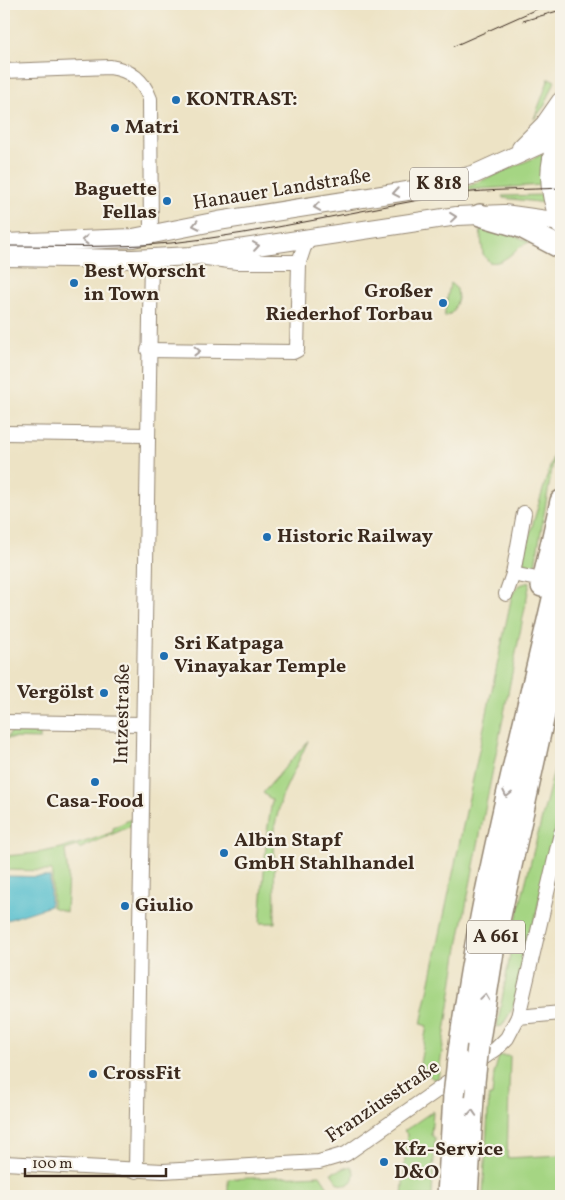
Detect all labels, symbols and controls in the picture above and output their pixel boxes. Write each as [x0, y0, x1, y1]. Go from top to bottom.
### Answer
place label: KONTRAST: [186, 86, 298, 114]
marker: KONTRAST: [170, 94, 182, 106]
place label: Matri [125, 114, 179, 142]
marker: Matri [109, 122, 121, 134]
street label: Hanauer Landstraße [191, 162, 373, 218]
road number: K 818 [410, 168, 468, 200]
place label: Baguette Fellas [74, 176, 157, 227]
one-way arrow [392, 188, 401, 198]
marker: Baguette Fellas [161, 195, 173, 207]
one-way arrow [312, 201, 321, 211]
one-way arrow [450, 212, 458, 223]
one-way arrow [191, 219, 200, 230]
one-way arrow [80, 234, 88, 245]
one-way arrow [252, 241, 260, 252]
place label: Best Worscht in Town [84, 258, 206, 309]
marker: Best Worscht in Town [68, 277, 80, 289]
place label: Großer Riederhof Torbau [266, 278, 433, 329]
marker: Großer Riederhof Torbau [437, 297, 449, 309]
one-way arrow [194, 346, 201, 356]
place label: Historic Railway [277, 523, 433, 551]
marker: Historic Railway [261, 531, 273, 543]
place label: Sri Katpaga Vinayakar Temple [174, 630, 346, 681]
marker: Sri Katpaga Vinayakar Temple [158, 650, 170, 662]
street label: Intzestraße [108, 663, 138, 765]
place label: Vergölst [17, 679, 94, 707]
marker: Vergölst [98, 687, 110, 699]
marker: Casa-Food [89, 776, 101, 788]
place label: Casa-Food [46, 788, 144, 816]
one-way arrow [502, 789, 513, 798]
place label: Albin Stapf GmbH Stahlhandel [234, 827, 415, 878]
marker: Albin Stapf GmbH Stahlhandel [218, 847, 230, 859]
place label: Giulio [135, 892, 194, 920]
marker: Giulio [119, 900, 131, 912]
road number: A 661 [467, 920, 525, 954]
one-way arrow [479, 993, 490, 1001]
street label: Franziusstraße [320, 1053, 446, 1151]
place label: CrossFit [103, 1060, 181, 1088]
marker: CrossFit [87, 1068, 99, 1080]
one-way arrow [466, 1108, 477, 1116]
place label: Kfz-Service D&O [394, 1136, 503, 1187]
scale bar [25, 1145, 166, 1177]
text: 100 m [32, 1154, 72, 1175]
marker: Kfz-Service D&O [378, 1156, 390, 1168]

